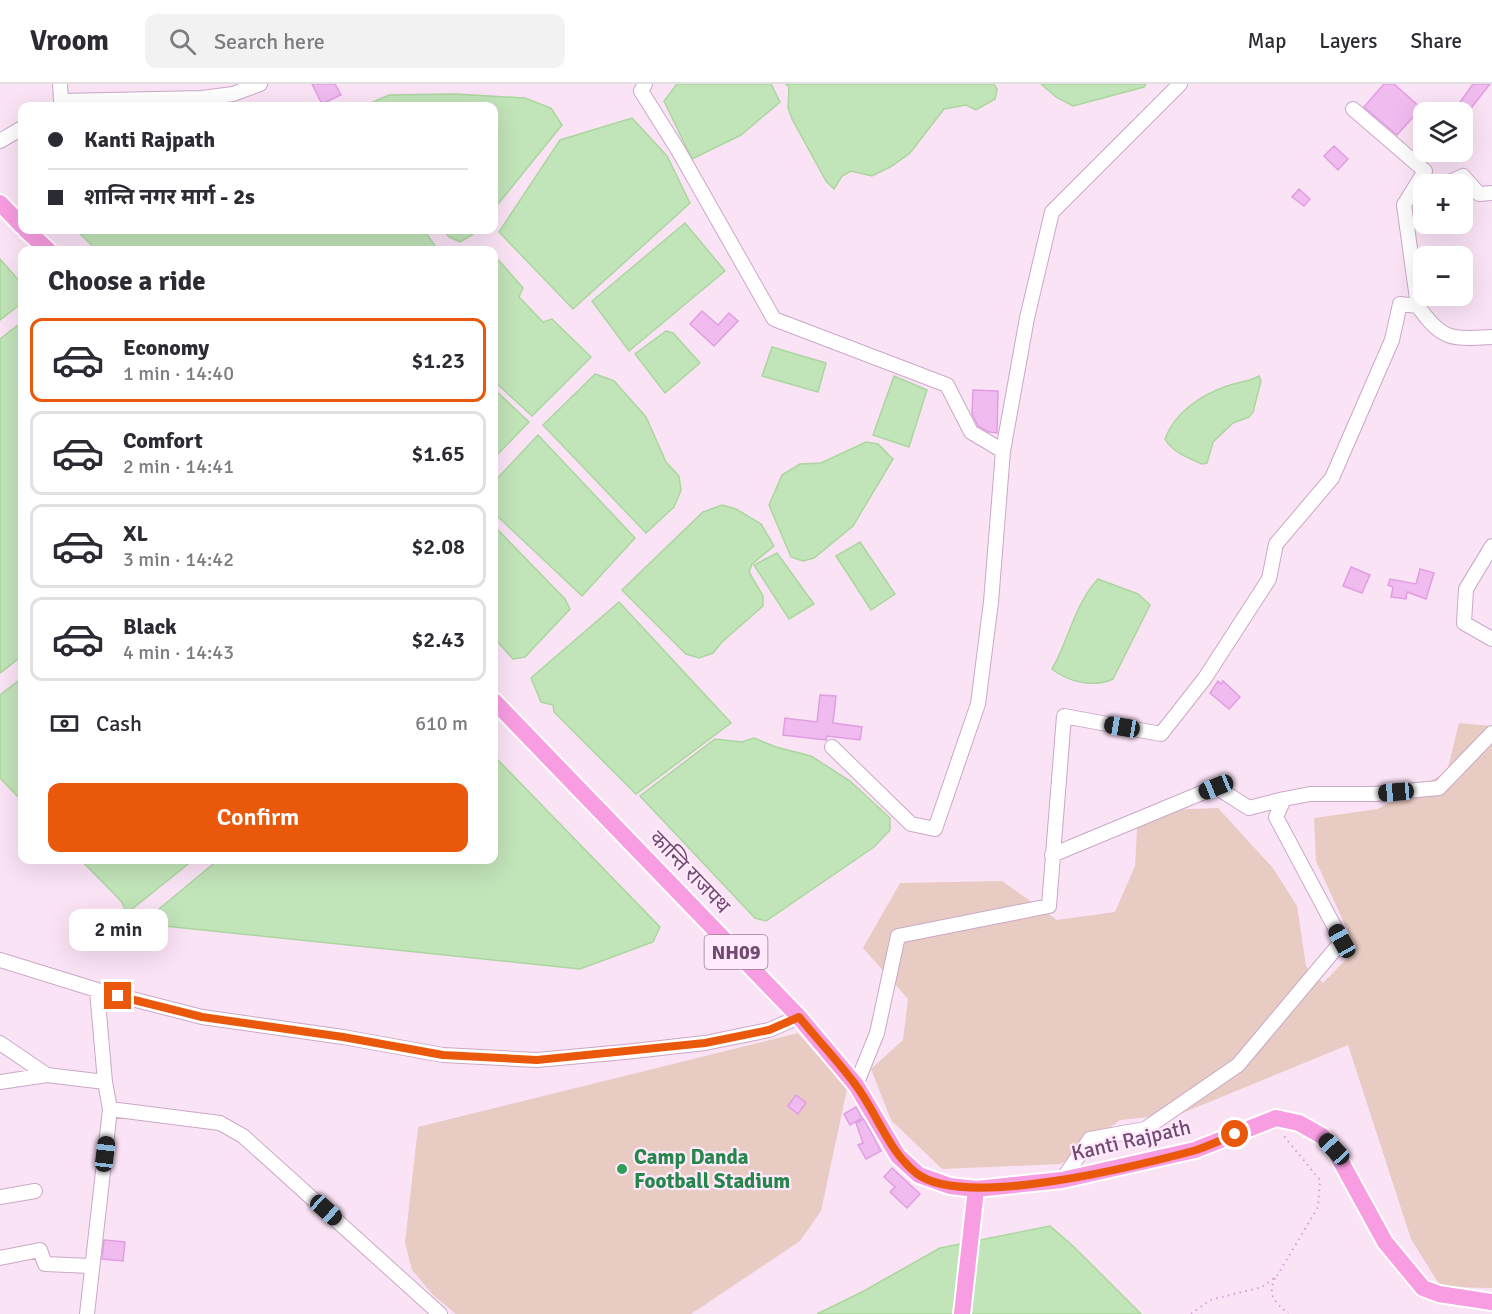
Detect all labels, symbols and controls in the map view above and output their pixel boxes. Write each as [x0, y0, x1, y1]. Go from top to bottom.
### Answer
search box [145, 14, 565, 68]
text: Vroom [30, 24, 109, 58]
icon: search [166, 25, 199, 58]
text: Search here [214, 28, 325, 55]
text: Map [1248, 28, 1286, 54]
text: Layers [1319, 28, 1377, 54]
text: Share [1410, 28, 1462, 54]
map controls [1413, 102, 1473, 306]
button: layers [1413, 102, 1473, 162]
text: Kanti Rajpath [84, 126, 215, 153]
button: + [1413, 174, 1473, 234]
text: शान्ति नगर मार्ग - 2s [84, 183, 255, 210]
button: − [1413, 246, 1473, 306]
text: Choose a ride [48, 265, 206, 298]
icon: car [51, 333, 105, 387]
text: Economy [123, 334, 209, 361]
text: $1.23 [411, 347, 465, 374]
text: 1 min · 14:40 [123, 361, 234, 386]
icon: car [51, 426, 105, 480]
text: Comfort [123, 427, 203, 454]
text: $1.65 [411, 440, 465, 467]
text: 2 min · 14:41 [123, 454, 234, 479]
icon: car [51, 519, 105, 573]
text: XL [123, 520, 148, 547]
text: $2.08 [411, 533, 465, 560]
text: 3 min · 14:42 [123, 547, 234, 572]
icon: car [51, 612, 105, 666]
text: Black [123, 613, 177, 640]
text: $2.43 [411, 626, 465, 653]
text: 4 min · 14:43 [123, 640, 234, 665]
icon: cash [48, 707, 81, 740]
text: Cash [96, 710, 142, 737]
text: 610 m [415, 711, 468, 736]
car [1103, 715, 1141, 739]
car [1196, 772, 1236, 802]
car [1377, 781, 1415, 803]
button: Confirm [48, 783, 468, 852]
street label: कान्ति राजपथ [644, 825, 736, 919]
callout: 2 min [68, 909, 168, 951]
text: 2 min [95, 917, 142, 942]
car [1325, 921, 1359, 961]
road number: NH09 [704, 935, 768, 969]
route end [104, 982, 131, 1009]
street label: Kanti Rajpath [1069, 1114, 1193, 1166]
route start [1221, 1120, 1248, 1147]
car [1315, 1130, 1353, 1168]
car [94, 1135, 116, 1173]
place label: Camp Danda Football Stadium [634, 1144, 790, 1194]
marker: Camp Danda Football Stadium [615, 1162, 629, 1176]
car [307, 1191, 345, 1229]

